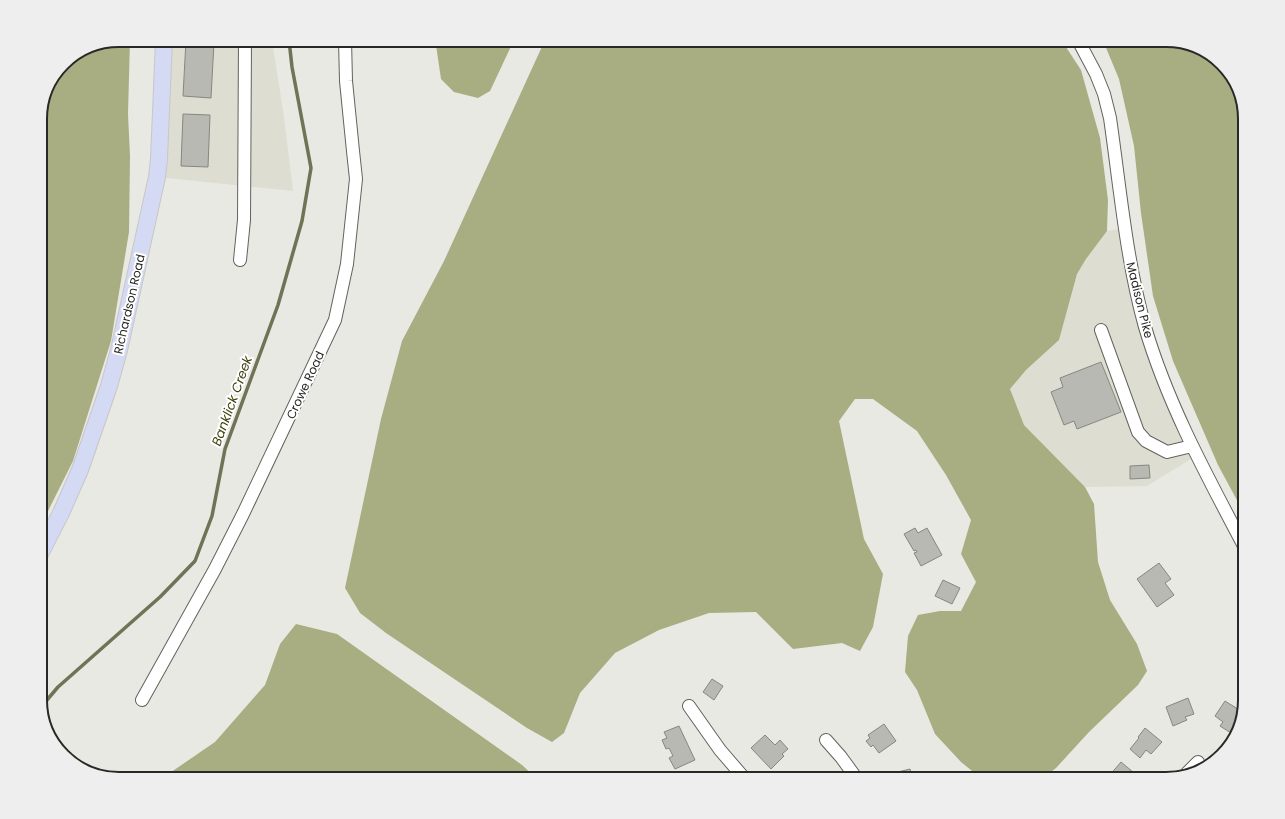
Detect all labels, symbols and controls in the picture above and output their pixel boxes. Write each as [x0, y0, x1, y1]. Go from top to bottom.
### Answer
street label: Richardson Road [109, 252, 149, 356]
street label: Madison Pike [1122, 260, 1158, 340]
street label: Crowe Road [282, 348, 328, 422]
water label: Banklick Creek [207, 352, 258, 449]

